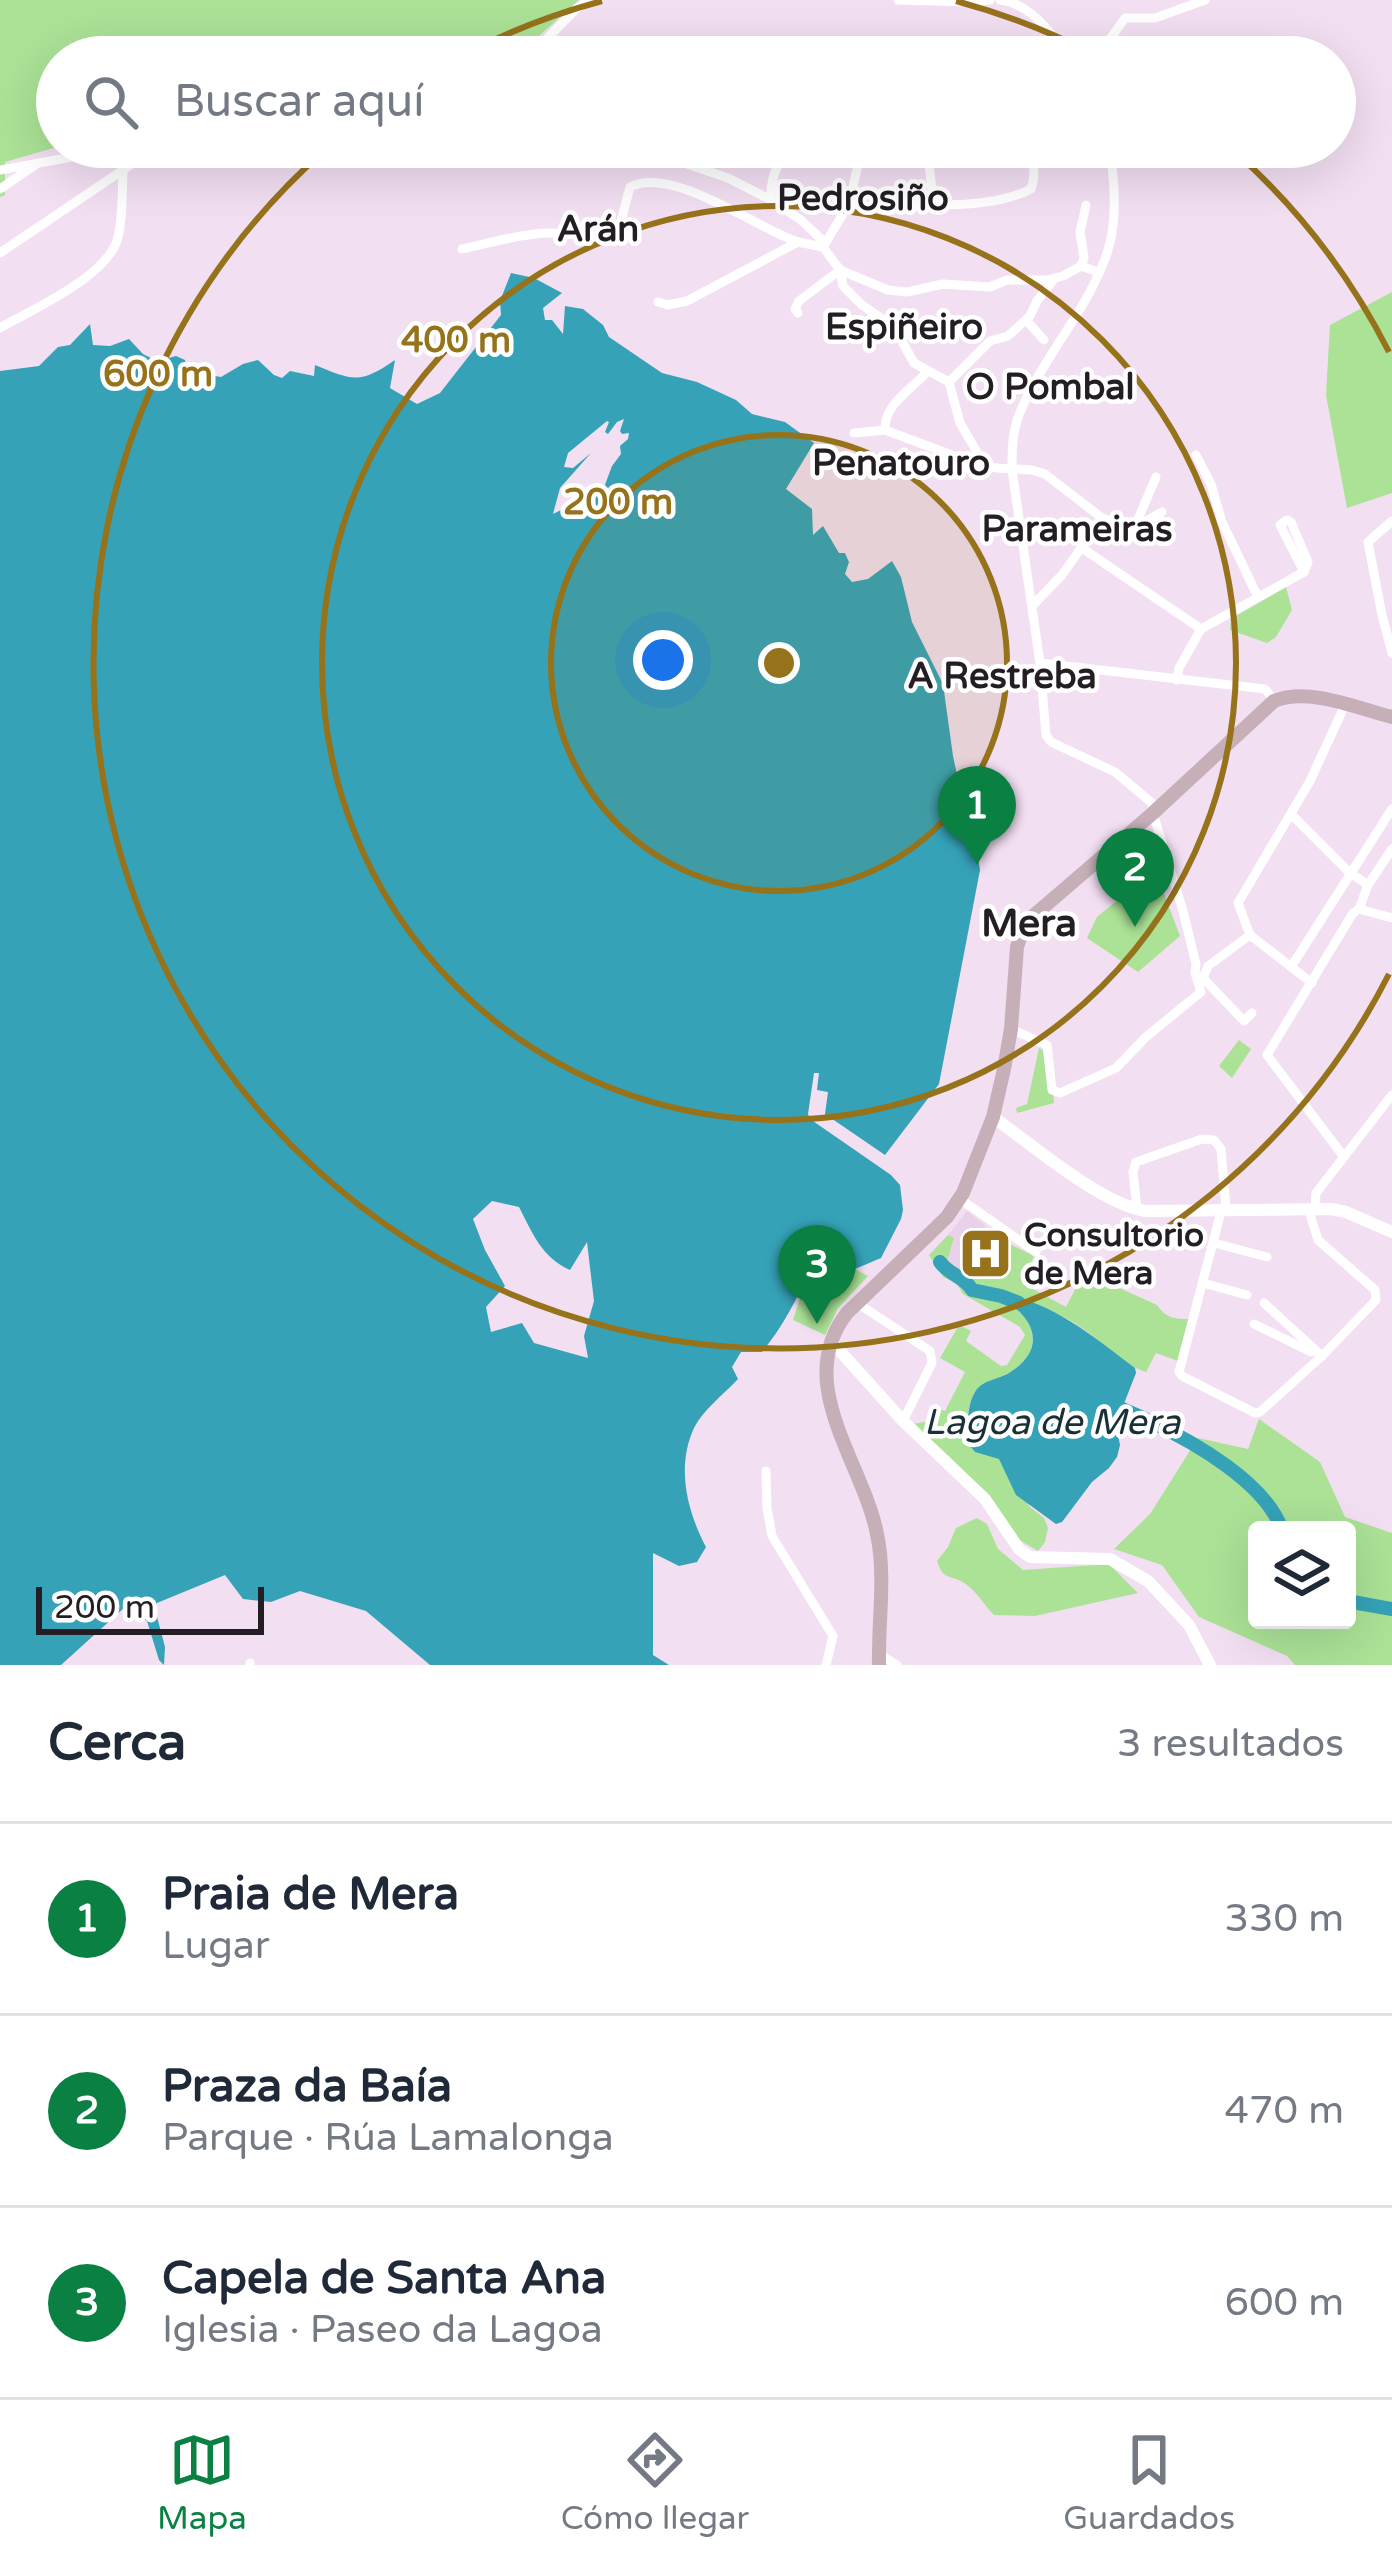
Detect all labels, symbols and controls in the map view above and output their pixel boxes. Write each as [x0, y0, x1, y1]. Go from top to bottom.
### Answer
search box [36, 36, 1356, 168]
icon: search [78, 69, 144, 135]
text: Buscar aquí [174, 75, 424, 129]
district label: Pedrosiño [777, 177, 949, 220]
district label: Arán [557, 208, 639, 251]
district label: Espiñeiro [825, 306, 983, 349]
text: 400 m [401, 319, 511, 362]
text: 600 m [103, 353, 213, 396]
district label: O Pombal [965, 366, 1135, 409]
district label: Penatouro [812, 442, 990, 485]
text: 200 m [563, 481, 673, 524]
district label: Parameiras [981, 508, 1173, 551]
your location [633, 630, 693, 690]
centre of rings [758, 642, 800, 684]
district label: A Restreba [907, 655, 1097, 698]
pin: 1 [938, 766, 1016, 865]
pin: 2 [1096, 828, 1174, 927]
district label: Mera [981, 900, 1077, 947]
place label: Consultorio de Mera [1024, 1216, 1204, 1293]
pin: 3 [778, 1225, 856, 1324]
hospital icon: Consultorio de Mera [957, 1226, 1013, 1282]
water label: Lagoa de Mera [924, 1401, 1181, 1444]
map controls [1248, 1521, 1356, 1629]
button: layers [1248, 1521, 1356, 1629]
scale bar [36, 1581, 264, 1634]
text: 200 m [54, 1588, 155, 1627]
text: Cerca [48, 1712, 186, 1774]
text: 3 resultados [1117, 1720, 1344, 1767]
text: Praia de Mera [162, 1868, 459, 1922]
text: 1 [75, 1895, 99, 1942]
text: 330 m [1225, 1895, 1344, 1942]
text: Lugar [162, 1922, 270, 1969]
text: Praza da Baía [162, 2060, 452, 2114]
text: 2 [75, 2087, 99, 2134]
text: 470 m [1225, 2087, 1344, 2134]
text: Parque · Rúa Lamalonga [162, 2114, 614, 2161]
text: Capela de Santa Ana [162, 2252, 606, 2306]
text: 3 [75, 2279, 99, 2326]
text: 600 m [1225, 2279, 1344, 2326]
text: Iglesia · Paseo da Lagoa [162, 2306, 603, 2353]
tab: Mapa [157, 2427, 247, 2538]
tab: Cómo llegar [561, 2427, 749, 2538]
tab: Guardados [1063, 2427, 1235, 2538]

